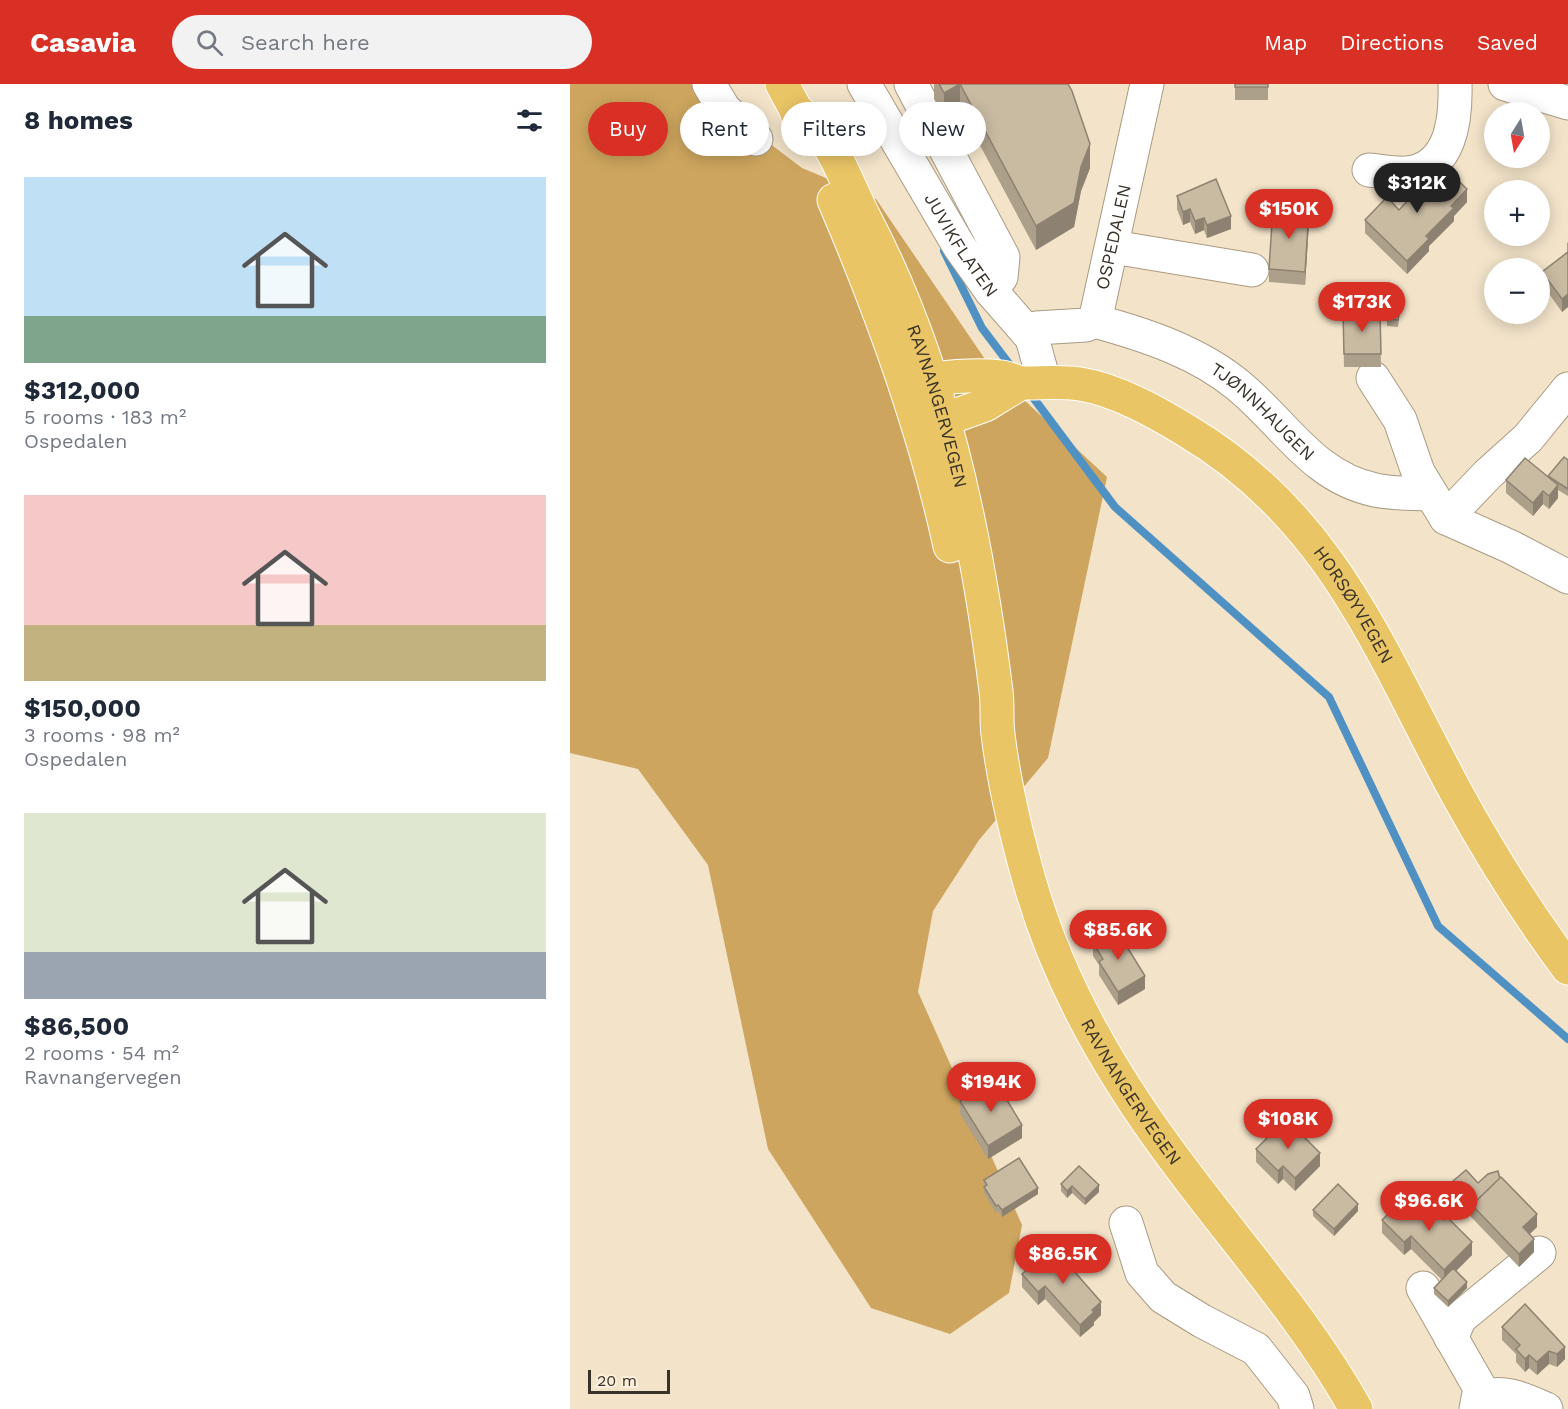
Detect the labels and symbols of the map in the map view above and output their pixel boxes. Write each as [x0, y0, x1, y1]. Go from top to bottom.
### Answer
north arrow [1484, 102, 1550, 168]
pin: $312K [1375, 163, 1459, 214]
street label: OSPEDALEN [1091, 182, 1135, 292]
street label: JUVIKFLATEN [920, 189, 1003, 301]
pin: $150K [1247, 189, 1331, 240]
pin: $173K [1320, 282, 1404, 333]
street label: RAVNANGERVEGEN [903, 321, 972, 490]
street label: TJØNNHAUGEN [1207, 358, 1319, 465]
street label: HORSØYVEGEN [1310, 542, 1398, 667]
pin: $85.6K [1069, 910, 1167, 961]
street label: RAVNANGERVEGEN [1077, 1015, 1186, 1169]
pin: $194K [949, 1062, 1033, 1113]
pin: $108K [1246, 1099, 1330, 1150]
pin: $96.6K [1380, 1181, 1478, 1232]
pin: $86.5K [1014, 1234, 1112, 1285]
scale bar [588, 1367, 670, 1394]

